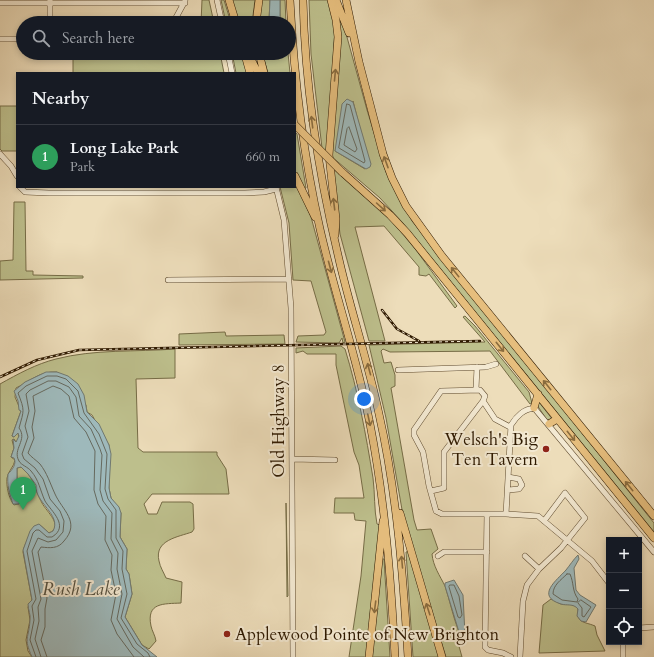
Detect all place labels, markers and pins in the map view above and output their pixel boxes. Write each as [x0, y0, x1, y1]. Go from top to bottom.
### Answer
place label: Welsch's Big Ten Tavern [443, 428, 538, 471]
marker: Welsch's Big Ten Tavern [541, 444, 551, 454]
pin: 1 [10, 477, 36, 510]
place label: Applewood Pointe of New Brighton [235, 623, 500, 646]
marker: Applewood Pointe of New Brighton [222, 629, 232, 639]

